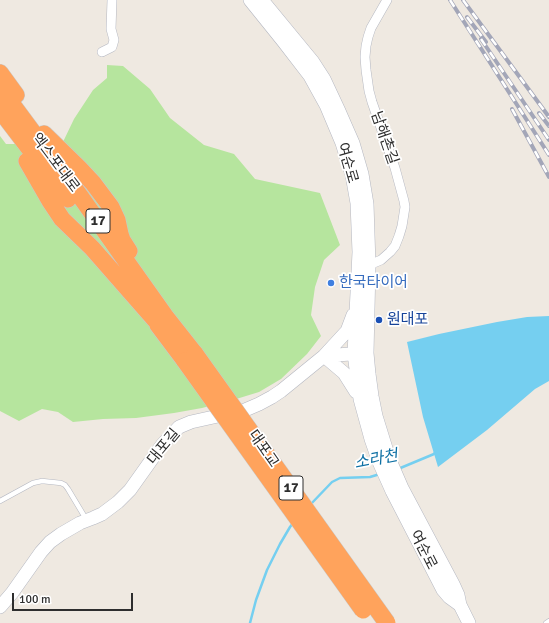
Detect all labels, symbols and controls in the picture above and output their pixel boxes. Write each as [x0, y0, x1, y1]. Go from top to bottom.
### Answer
street label: 남해촌길 [367, 109, 401, 167]
street label: 엑스포대로 [27, 130, 83, 196]
street label: 여순로 [333, 141, 361, 185]
road number: 17 [86, 209, 110, 233]
place label: 한국타이어 [339, 274, 408, 292]
marker: 한국타이어 [326, 278, 336, 288]
place label: 원대포 [387, 311, 428, 329]
marker: 원대포 [374, 315, 384, 325]
street label: 대포길 [144, 425, 184, 469]
street label: 대포교 [244, 427, 282, 471]
water label: 소라천 [352, 446, 400, 474]
road number: 17 [279, 476, 303, 500]
street label: 여순로 [406, 527, 440, 573]
scale bar [14, 585, 135, 611]
text: 100 m [19, 592, 51, 607]

